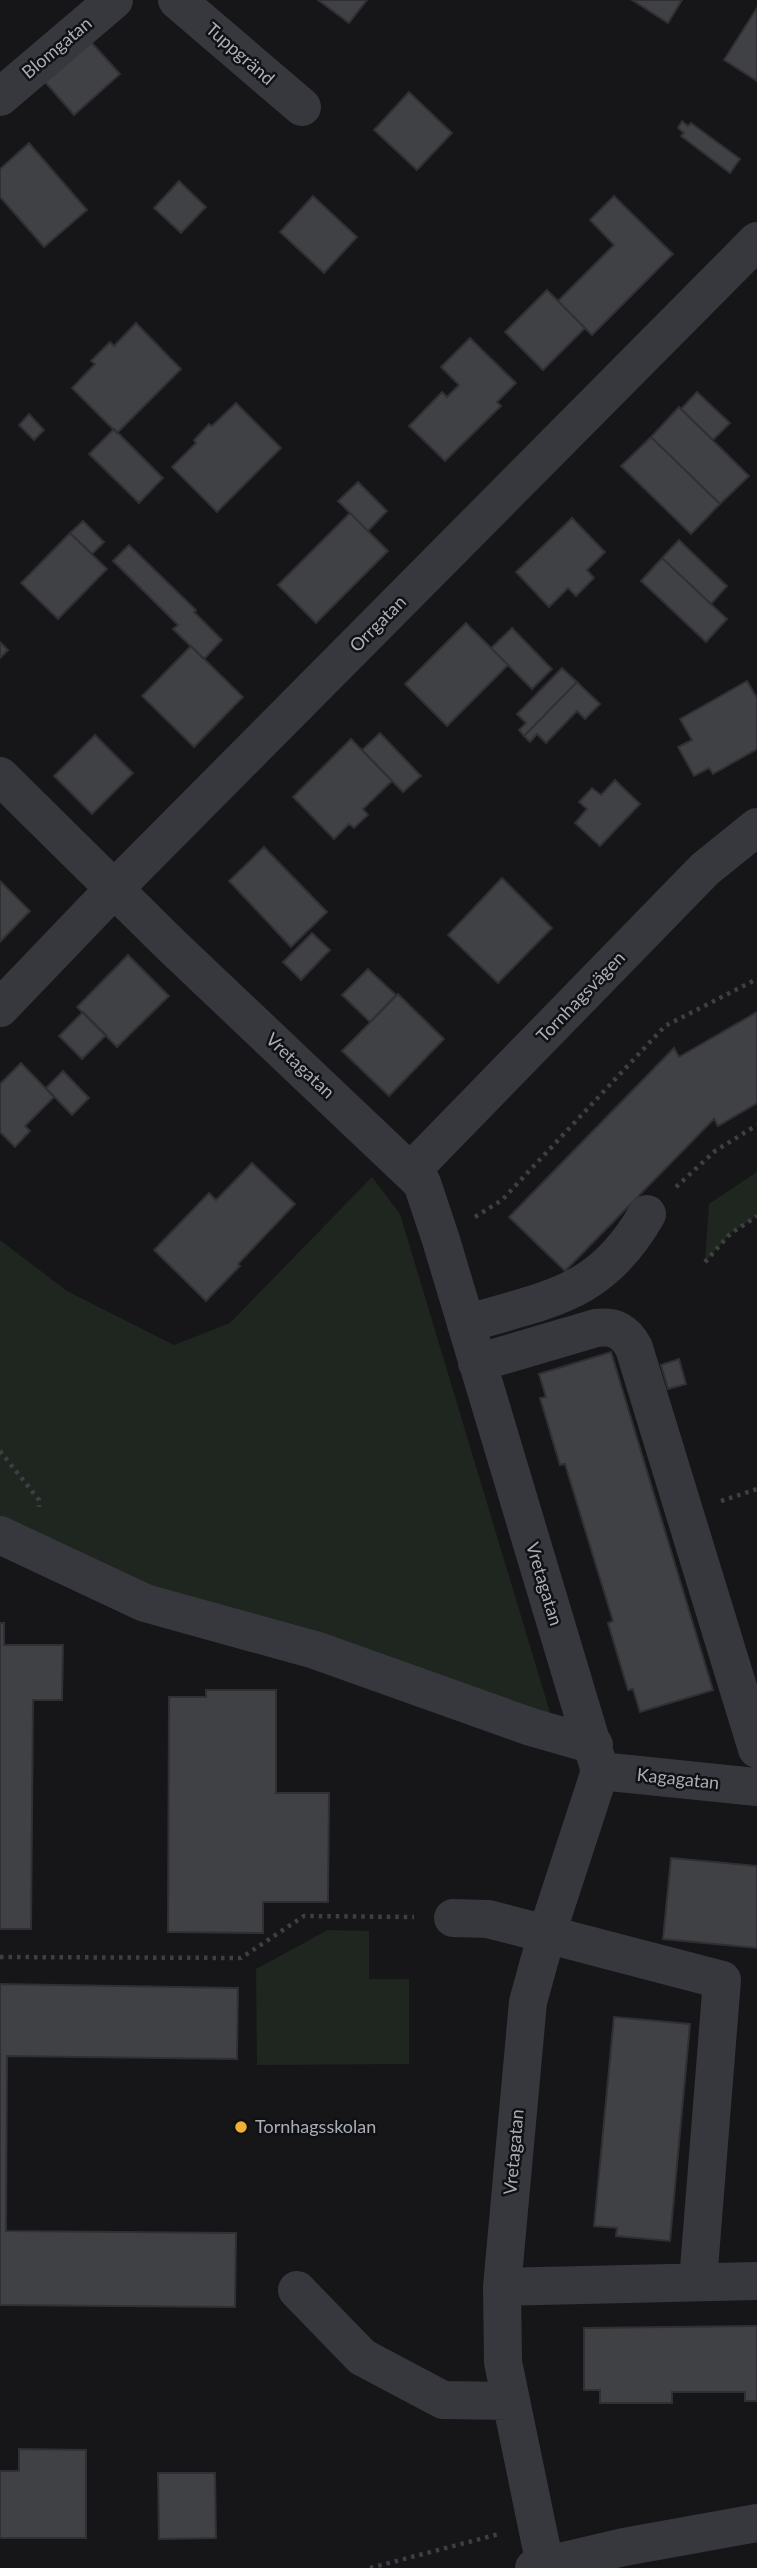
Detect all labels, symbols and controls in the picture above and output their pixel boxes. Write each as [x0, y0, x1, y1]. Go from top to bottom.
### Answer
street label: Blomgatan [17, 12, 96, 83]
street label: Tuppgränd [202, 17, 279, 89]
street label: Orrgatan [344, 590, 410, 656]
street label: Tornhagsvägen [531, 946, 629, 1046]
street label: Vretagatan [262, 1028, 340, 1103]
street label: Vretagatan [522, 1539, 568, 1628]
street label: Kagagatan [636, 1763, 720, 1793]
street label: Vretagatan [498, 2108, 528, 2196]
place label: Tornhagsskolan [255, 2115, 376, 2137]
marker: Tornhagsskolan [233, 2119, 249, 2135]

